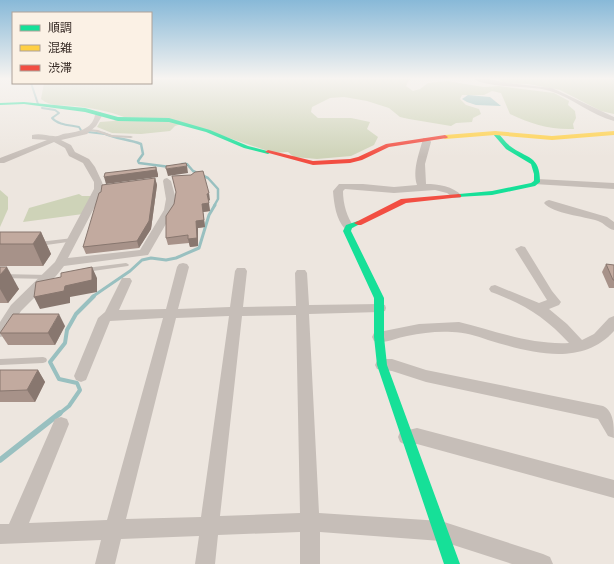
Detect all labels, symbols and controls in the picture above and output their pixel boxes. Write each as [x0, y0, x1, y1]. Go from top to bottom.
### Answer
legend [12, 12, 152, 84]
text: 順調 [48, 20, 72, 34]
text: 混雑 [48, 40, 72, 54]
text: 渋滞 [48, 60, 72, 74]

